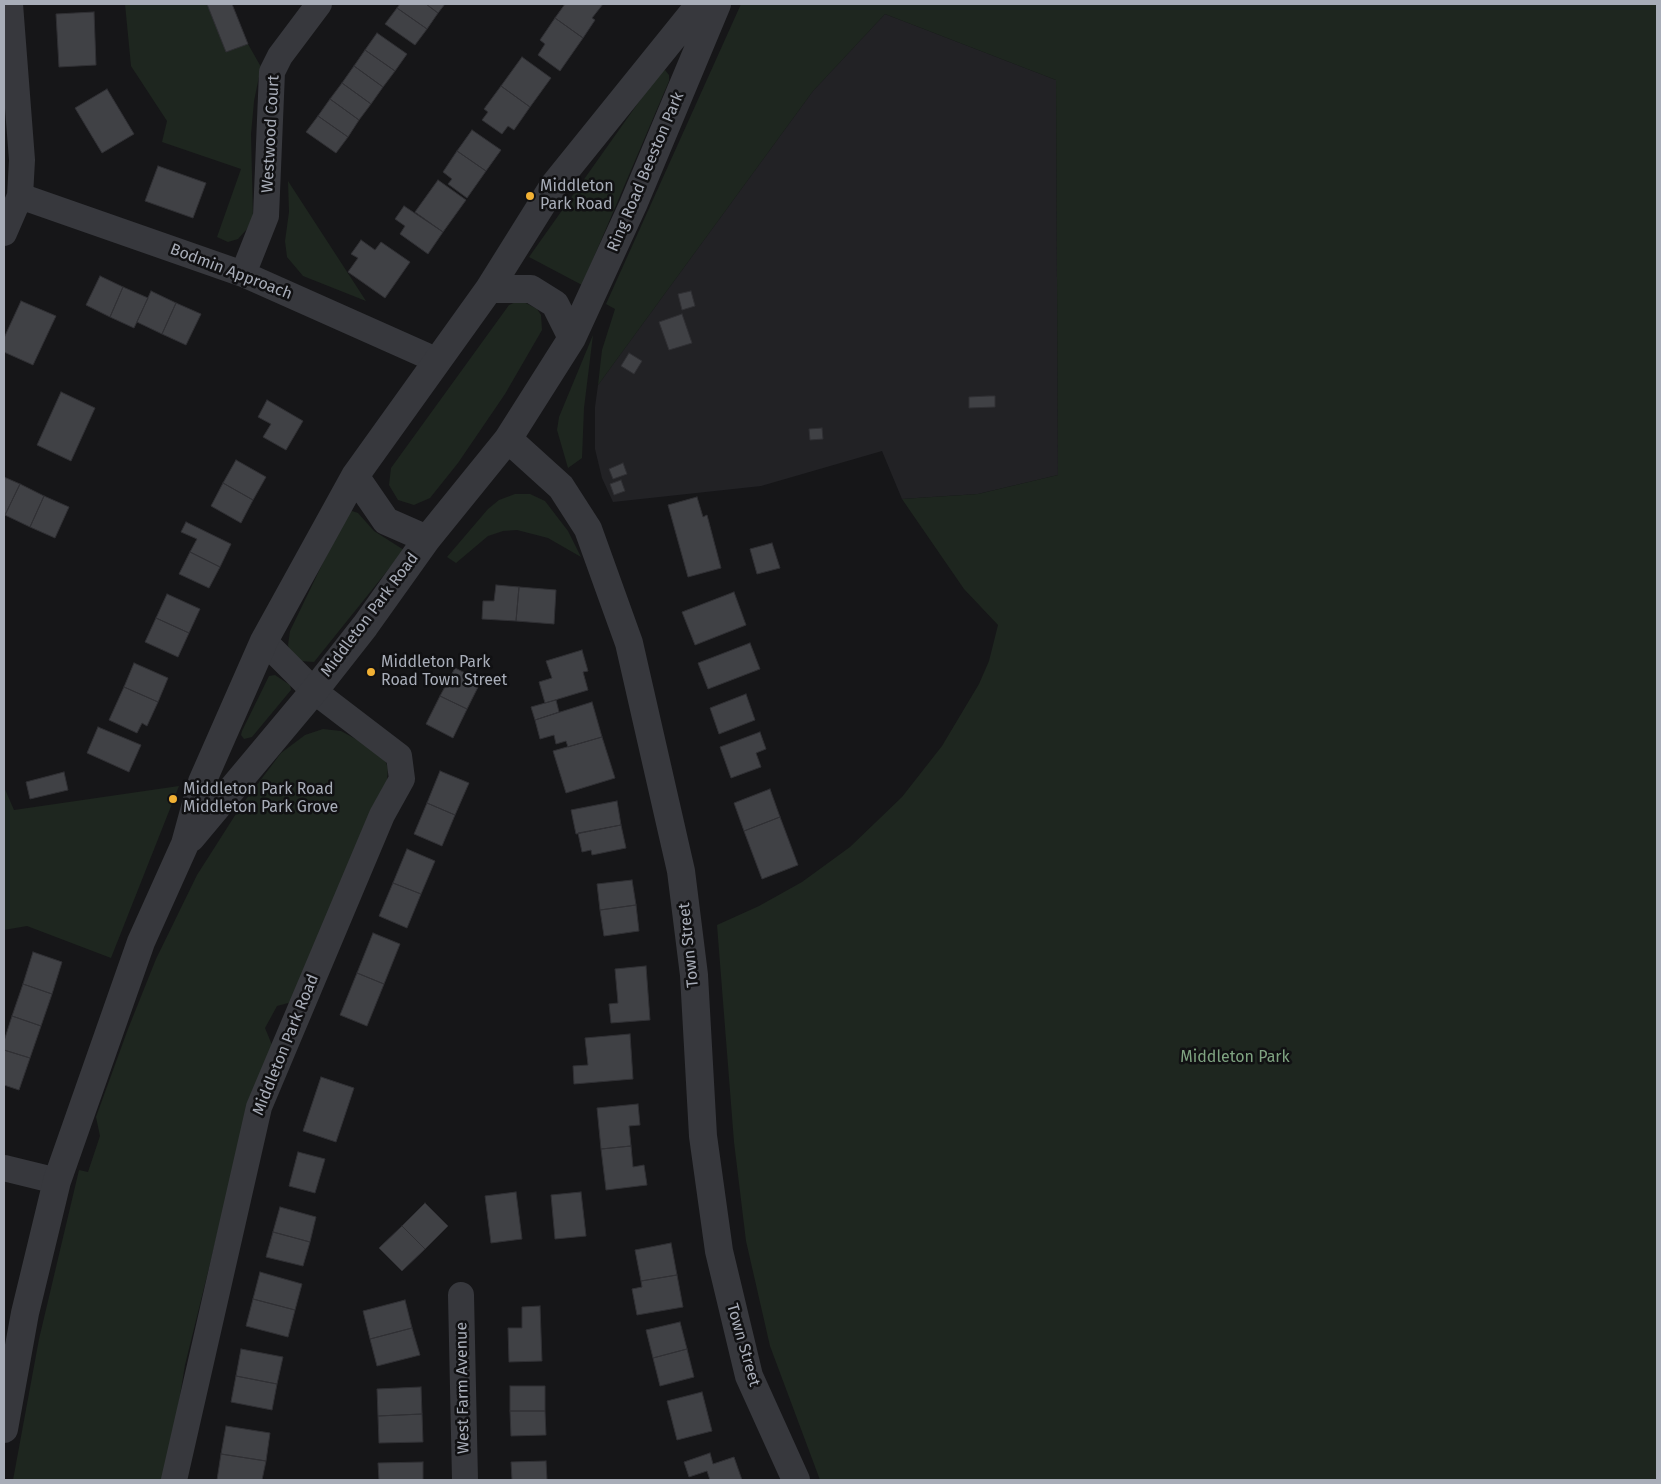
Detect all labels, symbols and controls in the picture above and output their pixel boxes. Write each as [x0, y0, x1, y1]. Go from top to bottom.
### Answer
street label: Westwood Court [258, 74, 284, 194]
street label: Ring Road Beeston Park [604, 89, 688, 255]
place label: Middleton Park Road [540, 177, 614, 215]
marker: Middleton Park Road [524, 190, 536, 202]
street label: Bodmin Approach [167, 240, 295, 304]
street label: Middleton Park Road [317, 549, 423, 681]
place label: Middleton Park Road Town Street [381, 653, 507, 691]
marker: Middleton Park Road Town Street [365, 666, 377, 678]
place label: Middleton Park Road Middleton Park Grove [183, 780, 338, 818]
marker: Middleton Park Road Middleton Park Grove [167, 793, 179, 805]
street label: Town Street [675, 902, 703, 988]
street label: Middleton Park Road [249, 972, 323, 1118]
park label: Middleton Park [1180, 1048, 1290, 1068]
street label: Town Street [722, 1301, 764, 1389]
street label: West Farm Avenue [452, 1322, 474, 1454]

